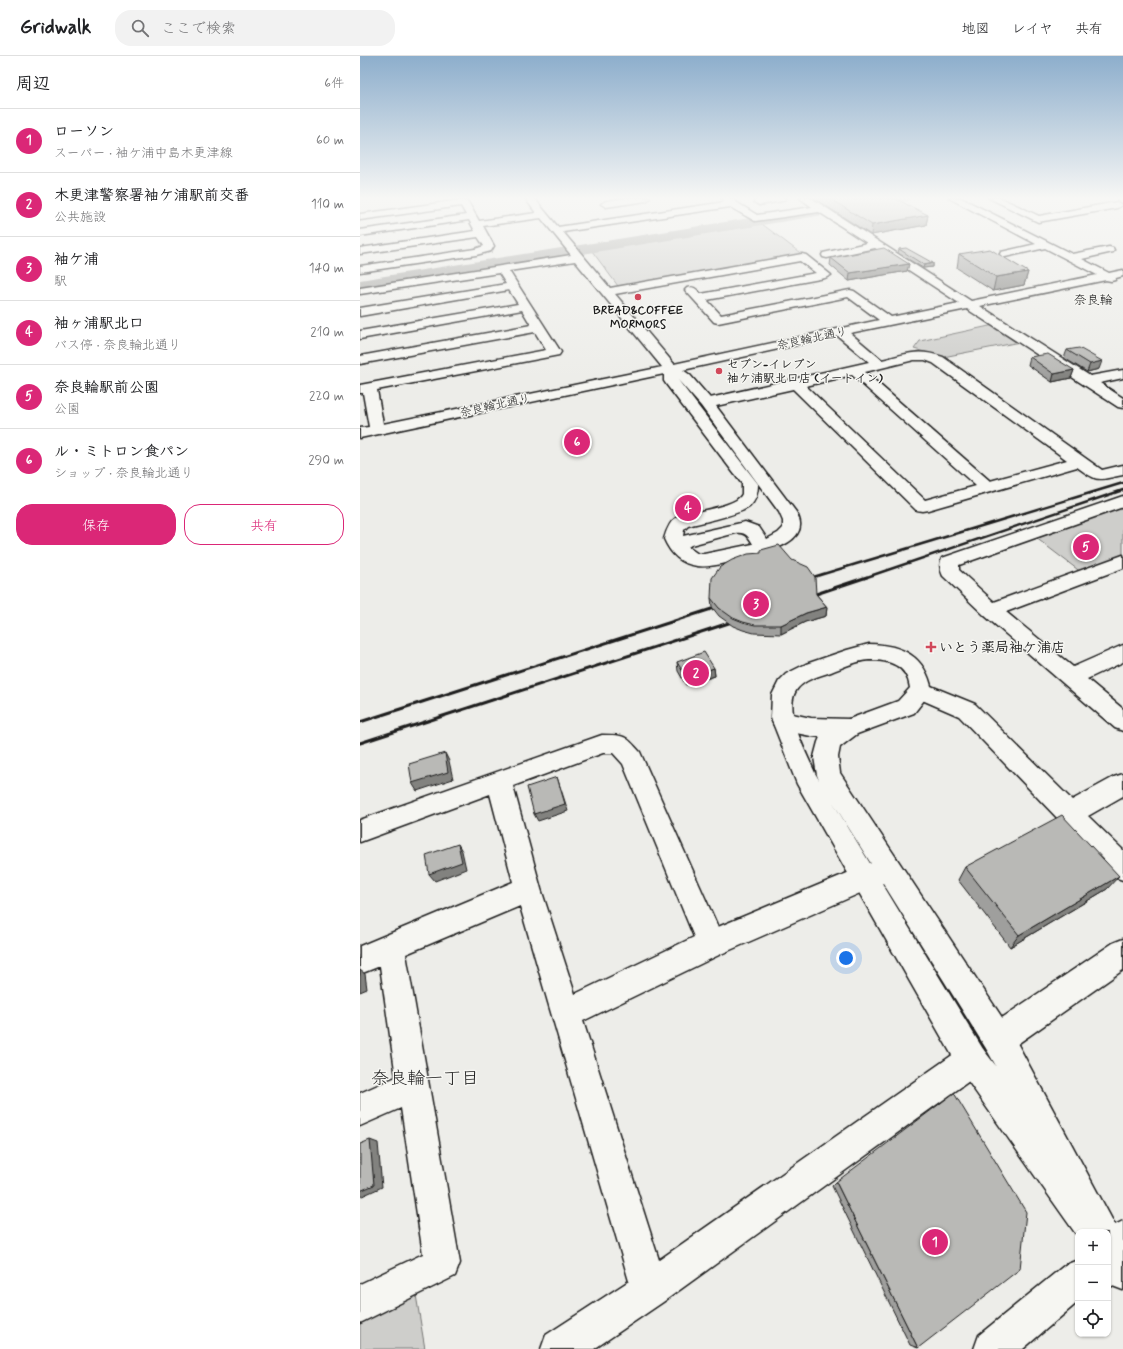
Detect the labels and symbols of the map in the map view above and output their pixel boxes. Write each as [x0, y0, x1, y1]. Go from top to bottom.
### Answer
marker: BREAD&COFFEE MORMORS [633, 292, 643, 302]
district label: 奈良輪 [1073, 292, 1113, 309]
place label: BREAD&COFFEE MORMORS [593, 303, 683, 333]
street label: 奈良輪北通り [775, 324, 849, 354]
place label: セブン-イレブン 袖ケ浦駅北口店 (イートイン) [727, 357, 883, 387]
marker: セブン-イレブン 袖ケ浦駅北口店 (イートイン) [714, 366, 724, 376]
street label: 奈良輪北通り [458, 391, 532, 421]
pin: 6 [564, 427, 590, 457]
pin: 4 [675, 493, 701, 523]
pin: 5 [1073, 532, 1099, 562]
pin: 3 [743, 589, 769, 619]
place label: いとう薬局袖ケ浦店 [939, 639, 1065, 657]
marker: いとう薬局袖ケ浦店 [926, 642, 936, 652]
pin: 2 [683, 658, 709, 688]
your location [836, 948, 856, 968]
district label: 奈良輪一丁目 [371, 1067, 479, 1091]
pin: 1 [922, 1227, 948, 1257]

